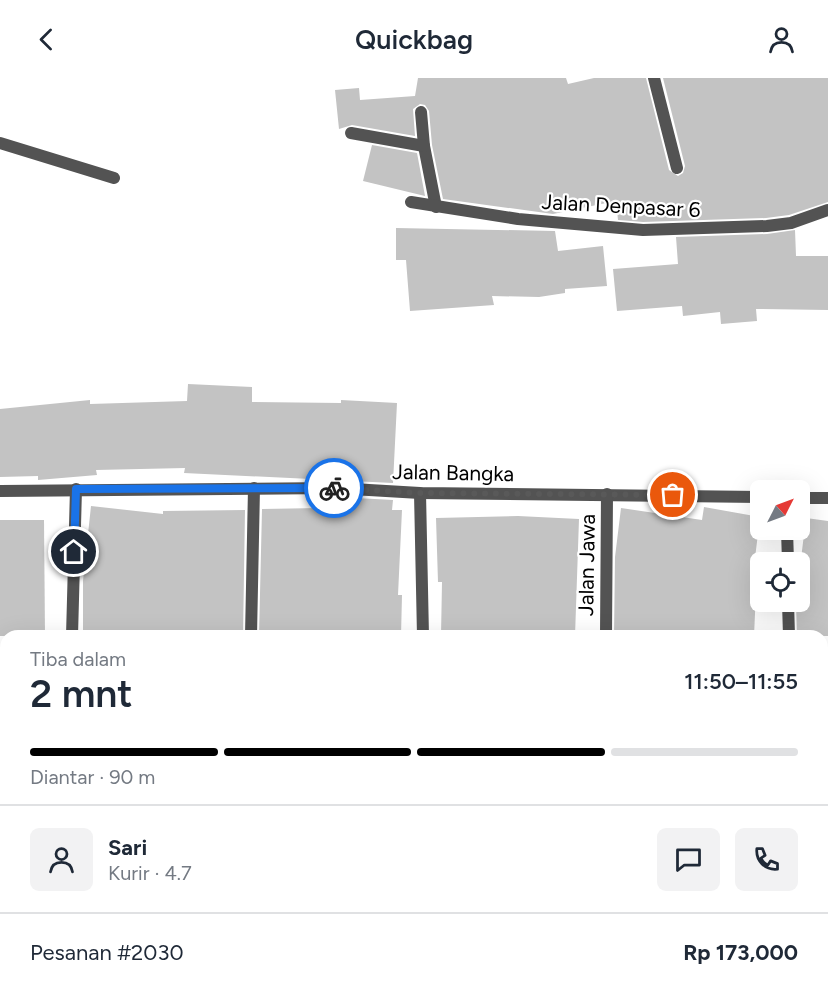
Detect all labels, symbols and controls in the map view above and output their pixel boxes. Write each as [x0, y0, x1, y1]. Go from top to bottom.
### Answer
icon: back [30, 23, 63, 56]
text: Quickbag [355, 23, 473, 56]
icon: person [765, 23, 798, 56]
street label: Jalan Denpasar 6 [541, 189, 701, 222]
courier [304, 458, 364, 518]
street label: Jalan Bangka [392, 459, 514, 486]
pin [647, 469, 698, 520]
icon: bike [318, 472, 351, 505]
icon: bag [656, 478, 689, 511]
north arrow [750, 480, 810, 540]
map controls [750, 480, 810, 612]
street label: Jalan Jawa [573, 514, 600, 616]
pin [48, 526, 99, 577]
icon: home [57, 535, 90, 568]
button: locate [750, 552, 810, 612]
text: Tiba dalam [30, 647, 126, 671]
text: 11:50–11:55 [684, 668, 798, 695]
text: 2 mnt [30, 670, 133, 717]
text: Diantar · 90 m [30, 765, 155, 789]
button: person [30, 828, 93, 891]
button: chat [657, 828, 720, 891]
button: phone [735, 828, 798, 891]
text: Sari [108, 834, 147, 861]
text: Kurir · 4.7 [108, 861, 192, 885]
text: Pesanan #2030 [30, 939, 184, 966]
text: Rp 173,000 [683, 939, 798, 966]

